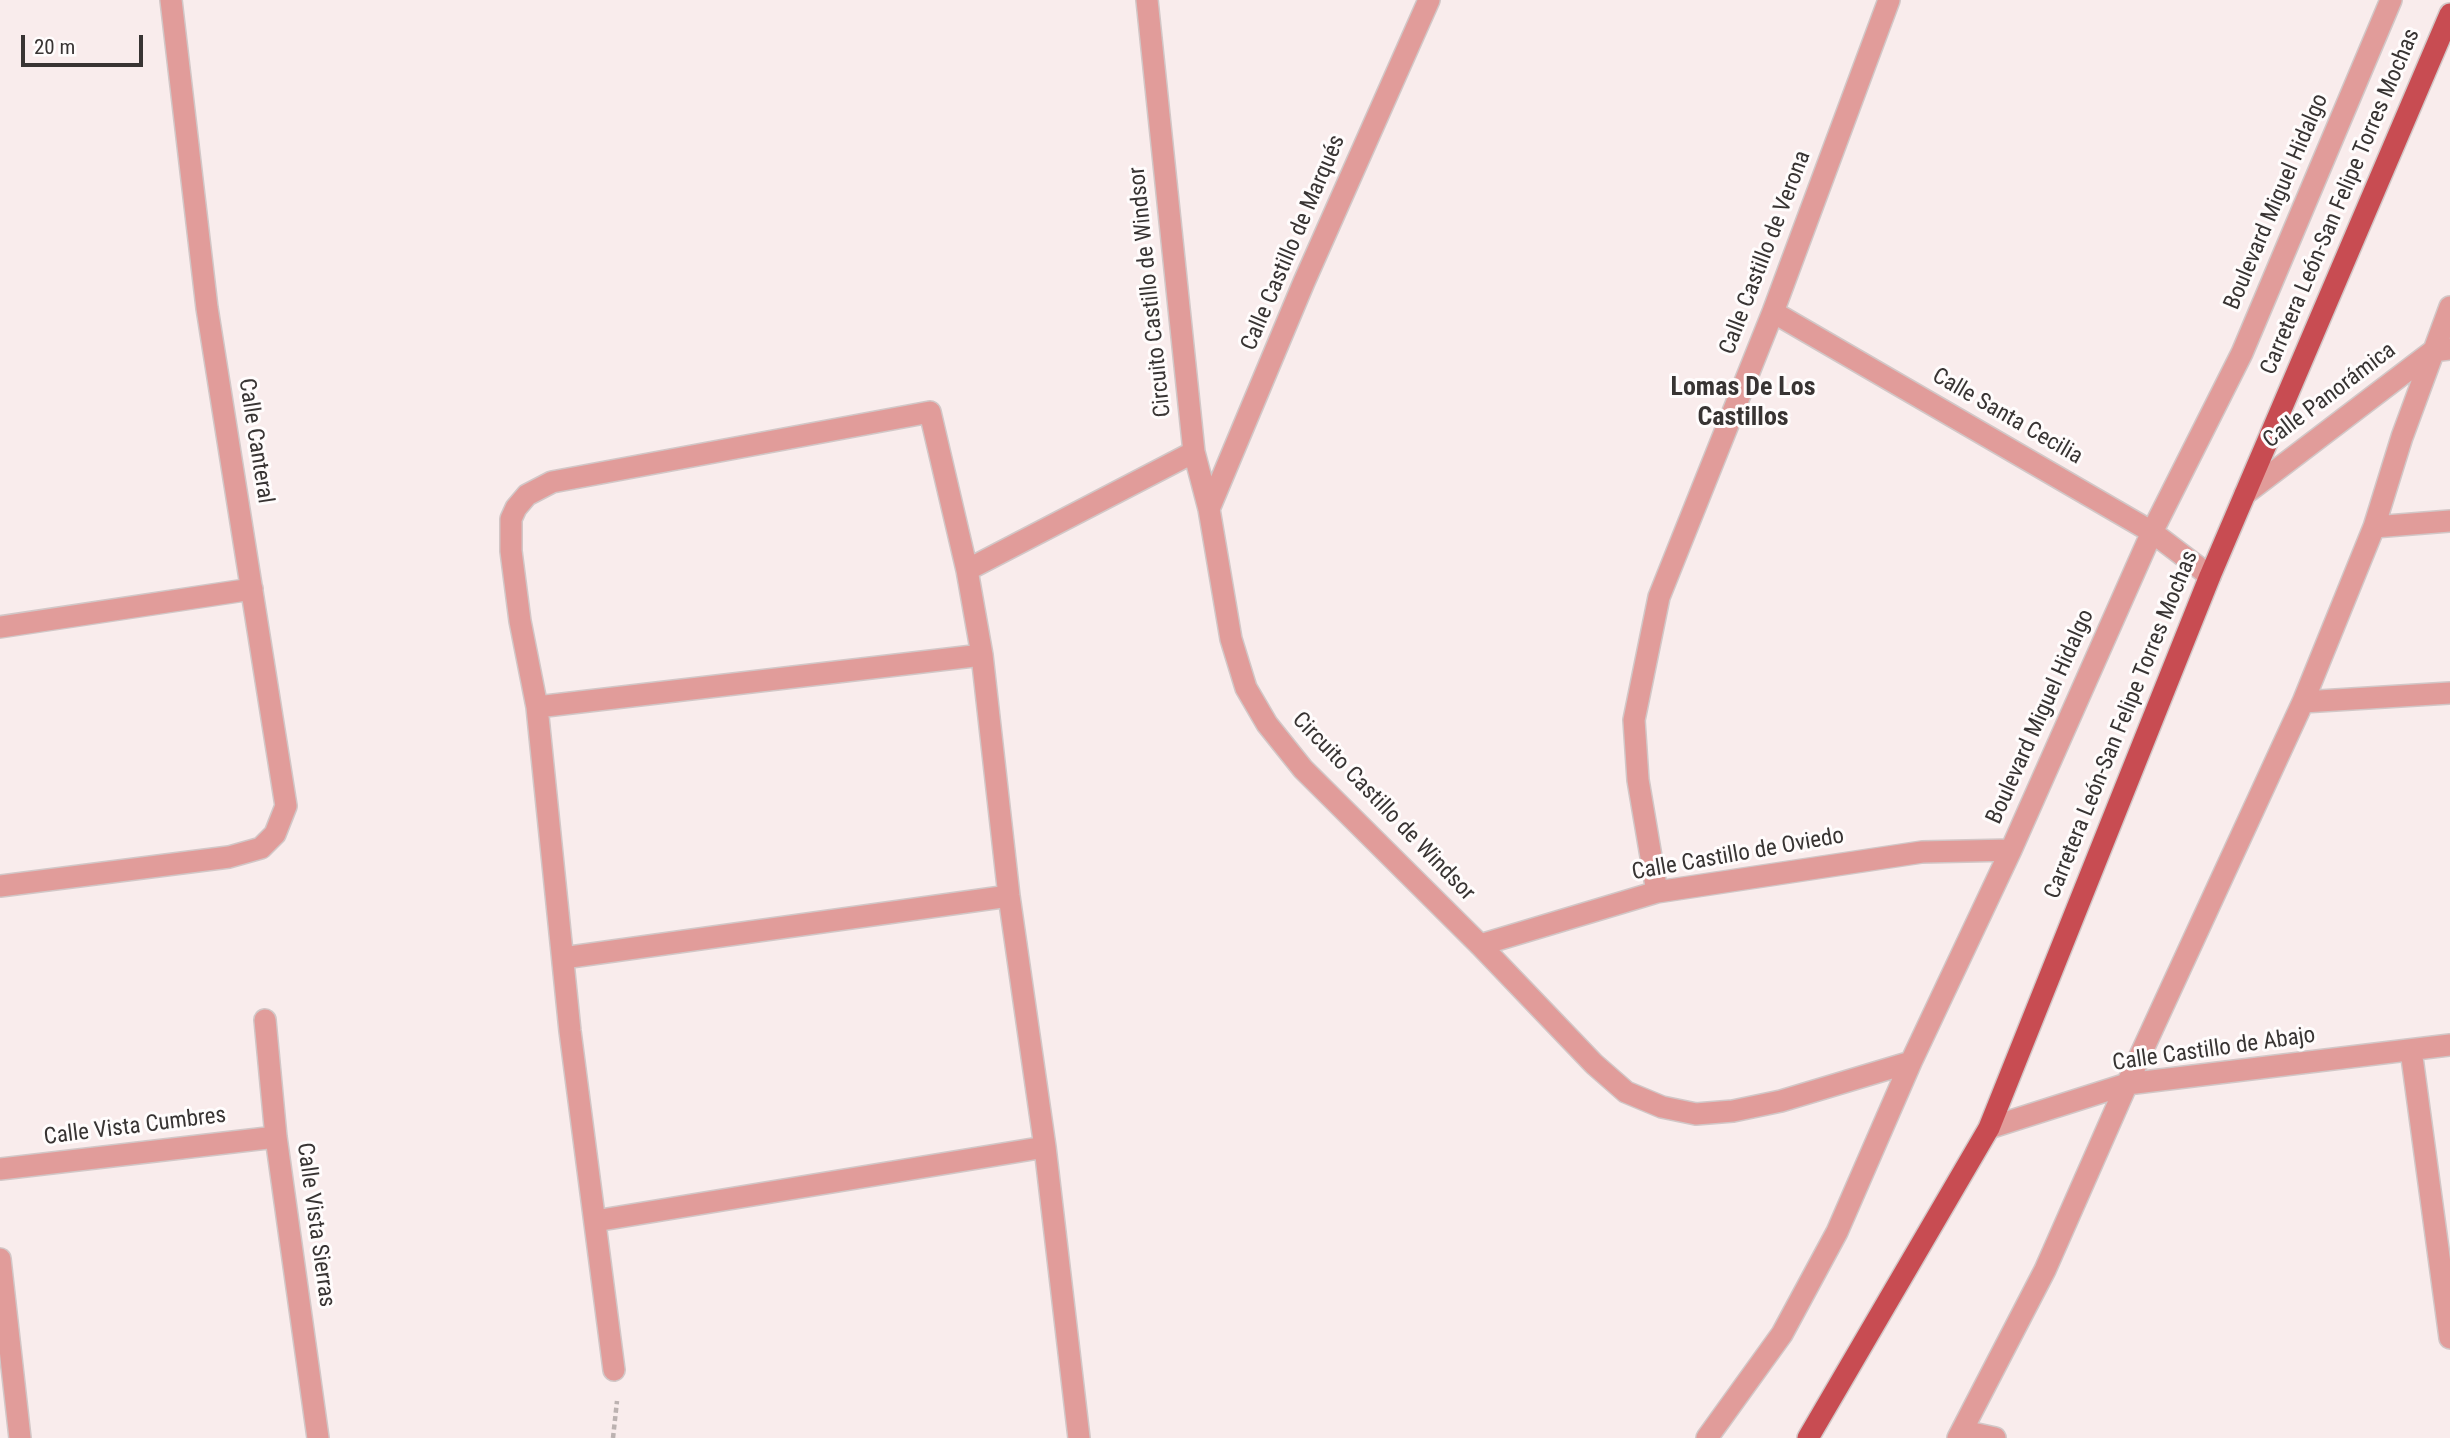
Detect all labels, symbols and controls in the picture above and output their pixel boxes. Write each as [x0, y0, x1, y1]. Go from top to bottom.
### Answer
scale bar [24, 21, 147, 65]
street label: Carretera León-San Felipe Torres Mochas [2255, 25, 2427, 379]
text: 20 m [34, 35, 75, 59]
street label: Boulevard Miguel Hidalgo [2219, 90, 2335, 314]
street label: Calle Castillo de Marqués [1236, 131, 1352, 355]
street label: Calle Castillo de Verona [1714, 147, 1818, 359]
street label: Circuito Castillo de Windsor [1124, 166, 1178, 418]
street label: Calle Panorámica [2258, 337, 2402, 455]
street label: Calle Santa Cecilia [1927, 363, 2087, 471]
district label: Lomas De Los Castillos [1670, 372, 1816, 434]
street label: Calle Canteral [231, 376, 279, 506]
street label: Carretera León-San Felipe Torres Mochas [2039, 547, 2205, 903]
street label: Boulevard Miguel Hidalgo [1981, 605, 2101, 829]
street label: Circuito Castillo de Windsor [1286, 707, 1480, 907]
street label: Calle Castillo de Oviedo [1630, 823, 1846, 887]
street label: Calle Castillo de Abajo [2111, 1022, 2317, 1078]
street label: Calle Vista Cumbres [42, 1102, 228, 1152]
street label: Calle Vista Sierras [290, 1141, 340, 1309]

